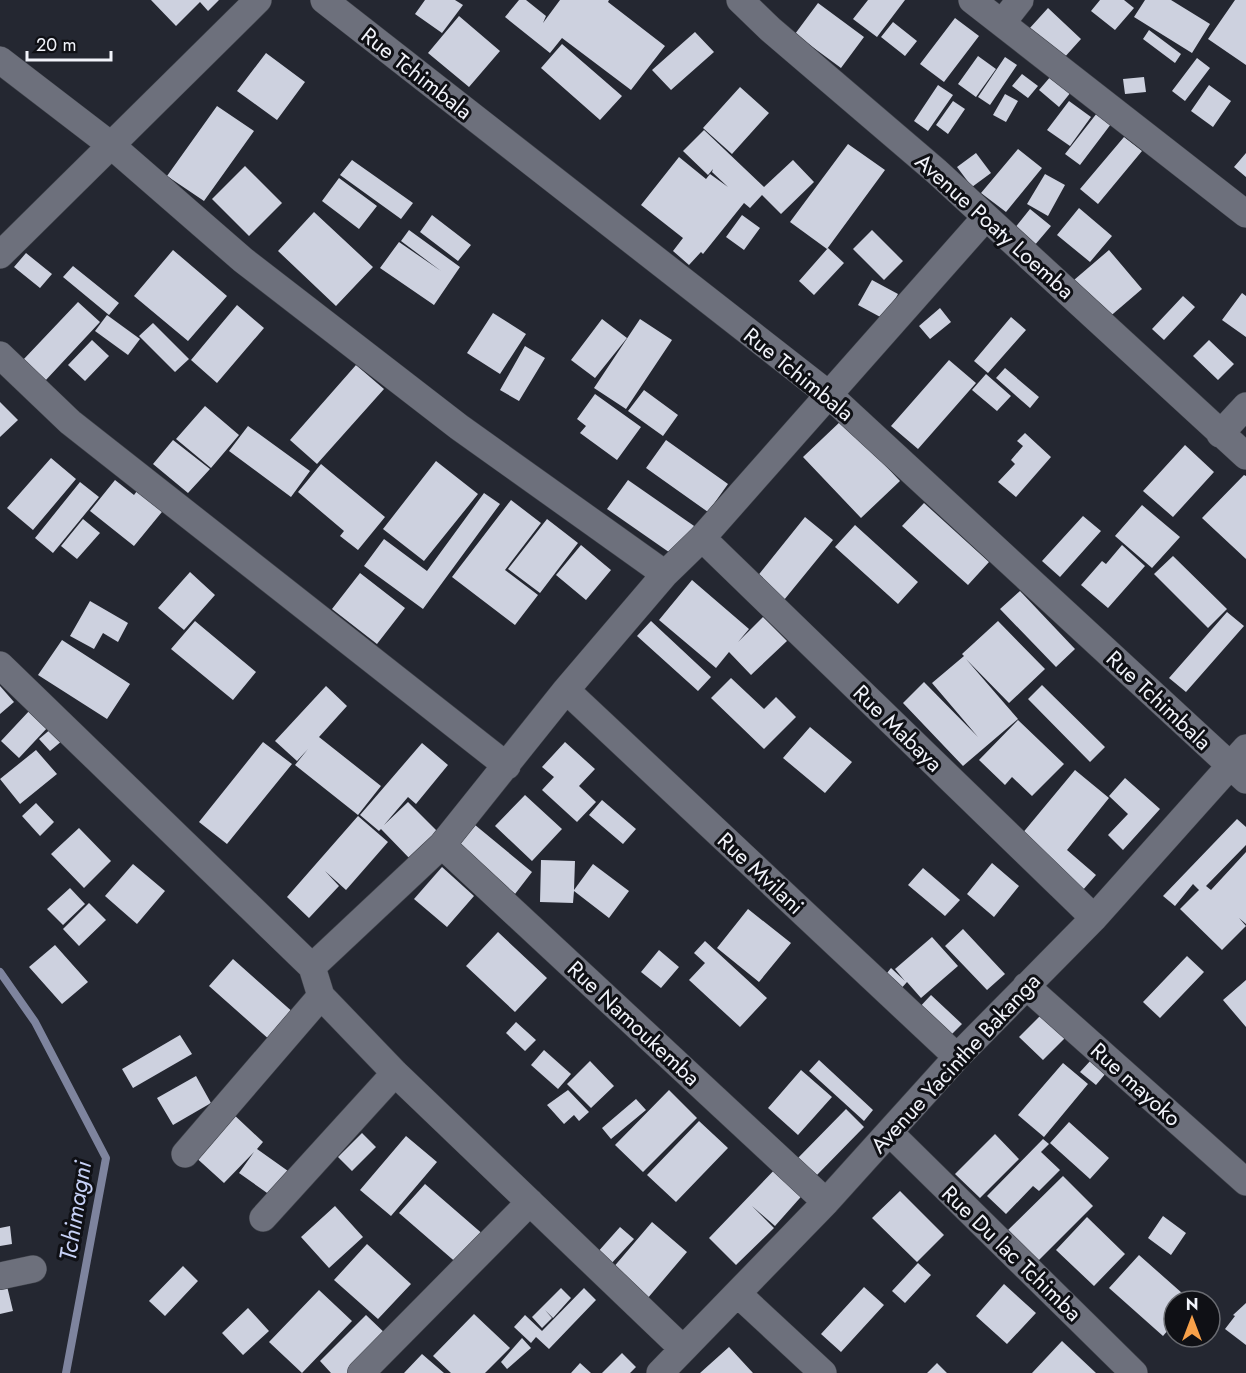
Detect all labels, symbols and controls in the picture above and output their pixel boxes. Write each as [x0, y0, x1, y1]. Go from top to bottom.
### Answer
street label: Rue Tchimbala [355, 19, 479, 127]
scale bar [27, 24, 111, 62]
text: 20 m [36, 32, 76, 58]
street label: Avenue Poaty Loemba [908, 146, 1082, 306]
street label: Rue Tchimbala [737, 320, 861, 428]
street label: Rue Tchimbala [1099, 643, 1219, 757]
street label: Rue Mabaya [846, 677, 950, 779]
street label: Rue Mvilani [711, 824, 811, 922]
street label: Rue Namoukemba [561, 953, 707, 1093]
street label: Avenue Yacinthe Bakanga [863, 966, 1047, 1160]
street label: Rue mayoko [1084, 1035, 1188, 1133]
water label: Tchimagni [50, 1158, 100, 1264]
street label: Rue Du lac Tchimba [935, 1178, 1089, 1328]
north arrow [1162, 1289, 1222, 1349]
text: N [1186, 1293, 1198, 1316]

